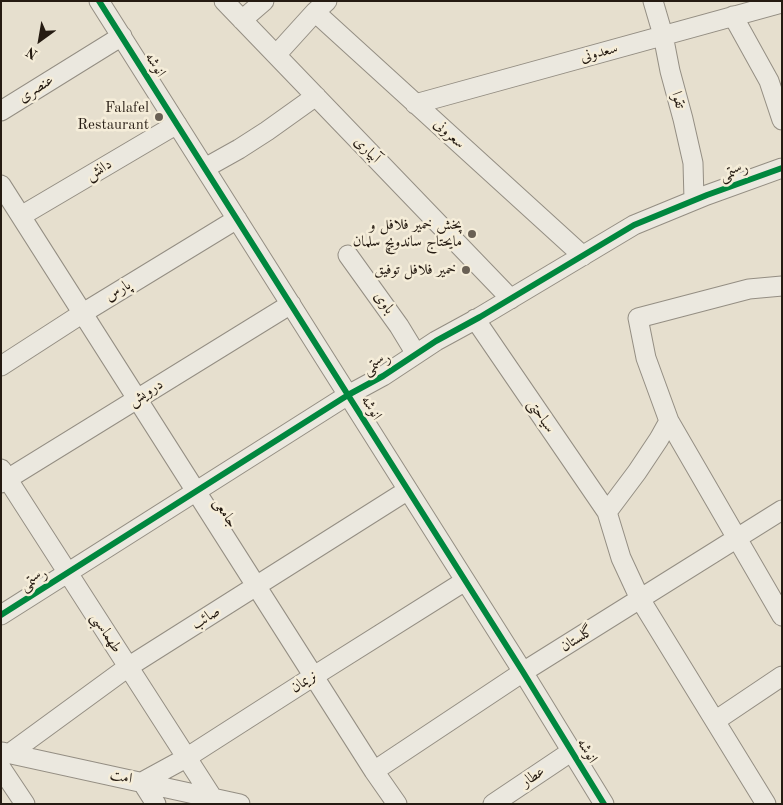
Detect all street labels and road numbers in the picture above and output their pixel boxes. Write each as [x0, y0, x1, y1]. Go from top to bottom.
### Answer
street label: سعدونی [578, 39, 620, 67]
street label: انوشه [141, 49, 169, 81]
street label: عنصری [15, 71, 57, 107]
street label: تقوا [667, 89, 689, 111]
street label: سعرونی [430, 115, 468, 153]
street label: آبیاری [350, 133, 384, 167]
street label: دانش [82, 155, 116, 185]
street label: رستمی [717, 159, 751, 185]
street label: پارس [102, 276, 134, 306]
street label: باوی [370, 288, 398, 318]
street label: رستمی [360, 349, 394, 379]
street label: درویش [125, 375, 167, 411]
street label: انوشه [357, 392, 385, 424]
street label: سیاحتی [523, 396, 559, 436]
street label: جامعی [209, 495, 241, 531]
street label: رستمی [17, 565, 51, 595]
street label: صائب [189, 602, 223, 634]
street label: طهماسبی [86, 610, 126, 656]
street label: گلستان [557, 622, 597, 656]
street label: نریمان [287, 667, 321, 697]
street label: انوشه [573, 735, 601, 767]
street label: عطار [518, 763, 548, 791]
street label: امت [108, 766, 134, 788]

